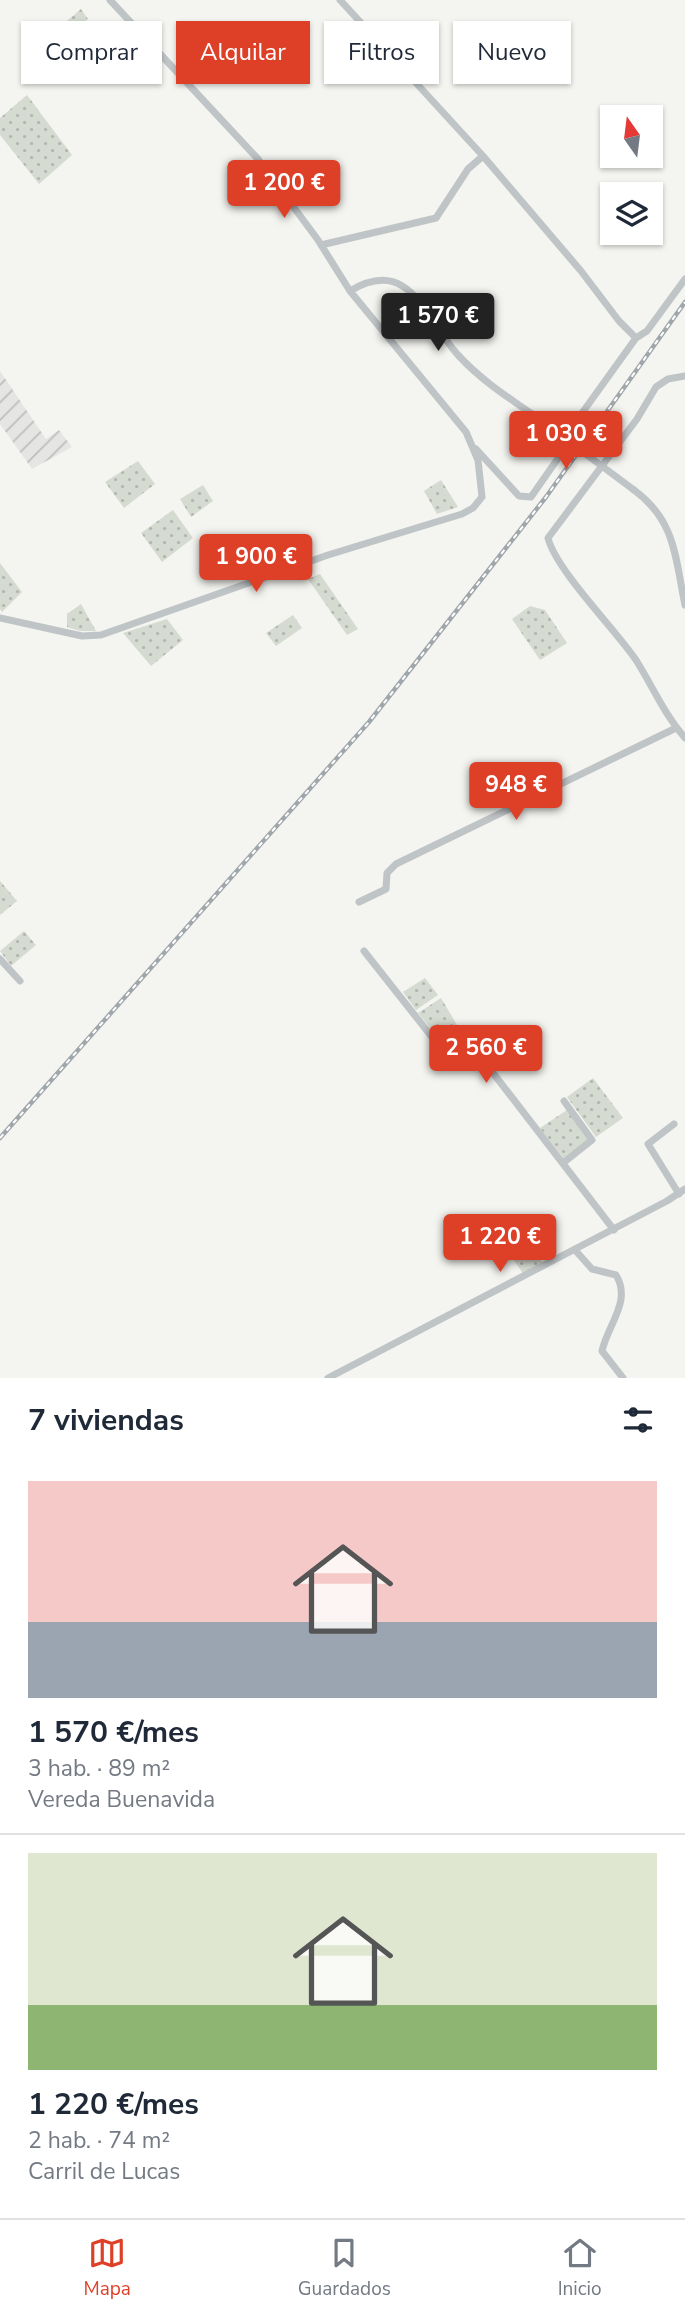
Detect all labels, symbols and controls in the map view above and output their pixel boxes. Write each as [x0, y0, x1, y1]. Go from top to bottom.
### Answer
chip: Comprar [21, 21, 162, 84]
chip: Alquilar [176, 21, 310, 84]
chip: Filtros [324, 21, 439, 84]
chip: Nuevo [453, 21, 571, 84]
north arrow [600, 105, 663, 168]
map controls [600, 105, 663, 245]
pin: 1 200 € [219, 160, 349, 220]
text: 1 200 € [243, 167, 325, 198]
button: layers [600, 182, 663, 245]
pin: 1 570 € [373, 294, 503, 353]
text: 1 570 € [397, 300, 479, 331]
pin: 1 030 € [501, 412, 631, 471]
text: 1 030 € [525, 418, 607, 449]
pin: 1 900 € [191, 534, 321, 594]
text: 1 900 € [215, 541, 297, 572]
pin: 948 € [467, 762, 565, 822]
text: 948 € [485, 769, 547, 800]
pin: 2 560 € [421, 1026, 551, 1085]
text: 2 560 € [445, 1032, 527, 1063]
pin: 1 220 € [435, 1214, 565, 1274]
text: 1 220 € [459, 1221, 541, 1252]
text: 7 viviendas [28, 1400, 184, 1441]
icon: filters [619, 1401, 657, 1439]
icon: home [280, 1526, 406, 1652]
text: 1 570 €/mes [28, 1712, 199, 1753]
text: 3 hab. · 89 m² [28, 1753, 170, 1784]
text: Vereda Buenavida [28, 1784, 215, 1815]
icon: home [280, 1898, 406, 2024]
text: 1 220 €/mes [28, 2084, 199, 2125]
text: 2 hab. · 74 m² [28, 2125, 170, 2156]
text: Carril de Lucas [28, 2156, 180, 2187]
tab: Mapa [83, 2234, 131, 2302]
tab: Guardados [298, 2234, 391, 2302]
tab: Inicio [558, 2234, 602, 2302]

